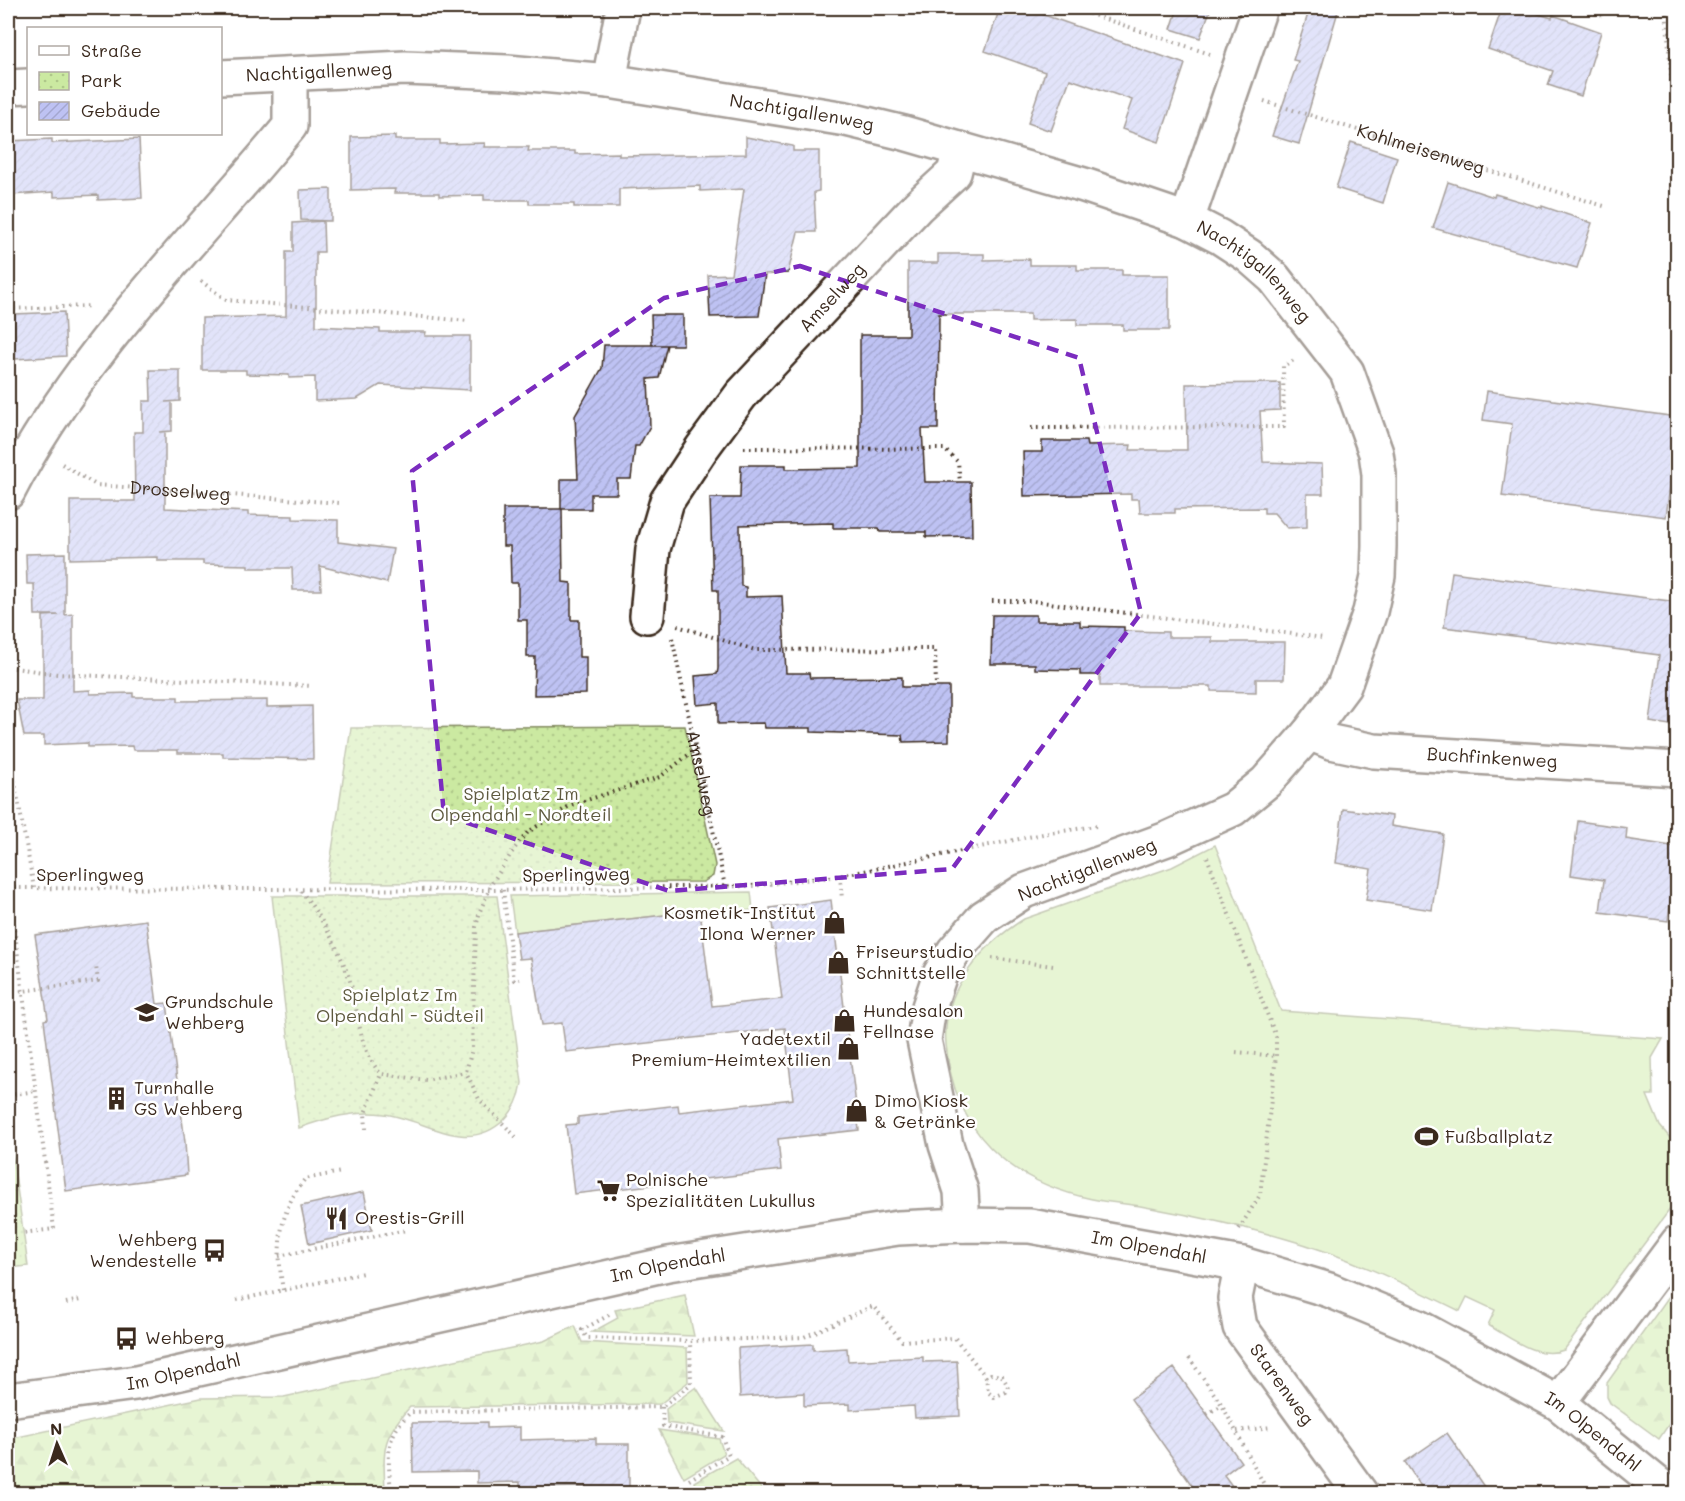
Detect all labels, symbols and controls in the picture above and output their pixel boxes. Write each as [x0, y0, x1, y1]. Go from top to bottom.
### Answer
legend [27, 27, 222, 135]
text: Straße [81, 38, 142, 62]
street label: Nachtigallenweg [245, 56, 392, 87]
text: Park [81, 68, 122, 92]
street label: Nachtigallenweg [728, 88, 877, 136]
text: Gebäude [81, 98, 161, 122]
street label: Kohlmeisenweg [1354, 117, 1488, 180]
street label: Nachtigallenweg [1193, 214, 1317, 327]
street label: Amselweg [793, 257, 870, 337]
street label: Drosselweg [129, 475, 231, 506]
street label: Amselweg [681, 728, 723, 818]
street label: Buchfinkenweg [1426, 741, 1558, 773]
park label: Spielplatz Im Olpendahl - Nordteil [431, 781, 611, 826]
street label: Nachtigallenweg [1014, 832, 1159, 906]
street label: Sperlingweg [522, 861, 630, 887]
street label: Sperlingweg [36, 862, 144, 886]
place label: Kosmetik-Institut Ilona Werner [664, 900, 816, 945]
shop icon: Kosmetik-Institut Ilona Werner [821, 910, 847, 936]
place label: Friseurstudio Schnittstelle [856, 939, 974, 984]
shop icon: Friseurstudio Schnittstelle [825, 949, 851, 975]
park label: Spielplatz Im Olpendahl - Südteil [316, 982, 484, 1027]
place label: Grundschule Wehberg [165, 989, 274, 1034]
place label: Hundesalon Fellnase [863, 998, 963, 1043]
school or university icon: Grundschule Wehberg [134, 999, 160, 1025]
shop icon: Hundesalon Fellnase [832, 1008, 858, 1034]
place label: Yadetextil Premium-Heimtextilien [632, 1026, 831, 1071]
shop icon: Yadetextil Premium-Heimtextilien [836, 1036, 862, 1062]
place label: Turnhalle GS Wehberg [134, 1075, 242, 1120]
building icon: Turnhalle GS Wehberg [103, 1085, 129, 1111]
place label: Dimo Kiosk & Getränke [874, 1088, 976, 1133]
shop icon: Dimo Kiosk & Getränke [843, 1098, 869, 1124]
sports icon: Fußballplatz [1414, 1124, 1440, 1150]
place label: Fußballplatz [1445, 1124, 1553, 1148]
place label: Polnische Spezialitäten Lukullus [626, 1167, 815, 1212]
supermarket icon: Polnische Spezialitäten Lukullus [595, 1177, 621, 1203]
restaurant icon: Orestis-Grill [324, 1205, 350, 1231]
place label: Orestis-Grill [355, 1205, 465, 1229]
street label: Im Olpendahl [1090, 1224, 1209, 1268]
place label: Wehberg Wendestelle [90, 1227, 197, 1272]
bus stop icon: Wehberg Wendestelle [202, 1237, 228, 1263]
street label: Im Olpendahl [608, 1242, 727, 1287]
bus stop icon: Wehberg [114, 1325, 140, 1351]
place label: Wehberg [145, 1325, 224, 1349]
street label: Starenweg [1245, 1338, 1320, 1429]
street label: Im Olpendahl [125, 1347, 243, 1395]
street label: Im Olpendahl [1541, 1385, 1646, 1477]
north arrow [27, 1414, 87, 1474]
text: N [50, 1418, 63, 1439]

